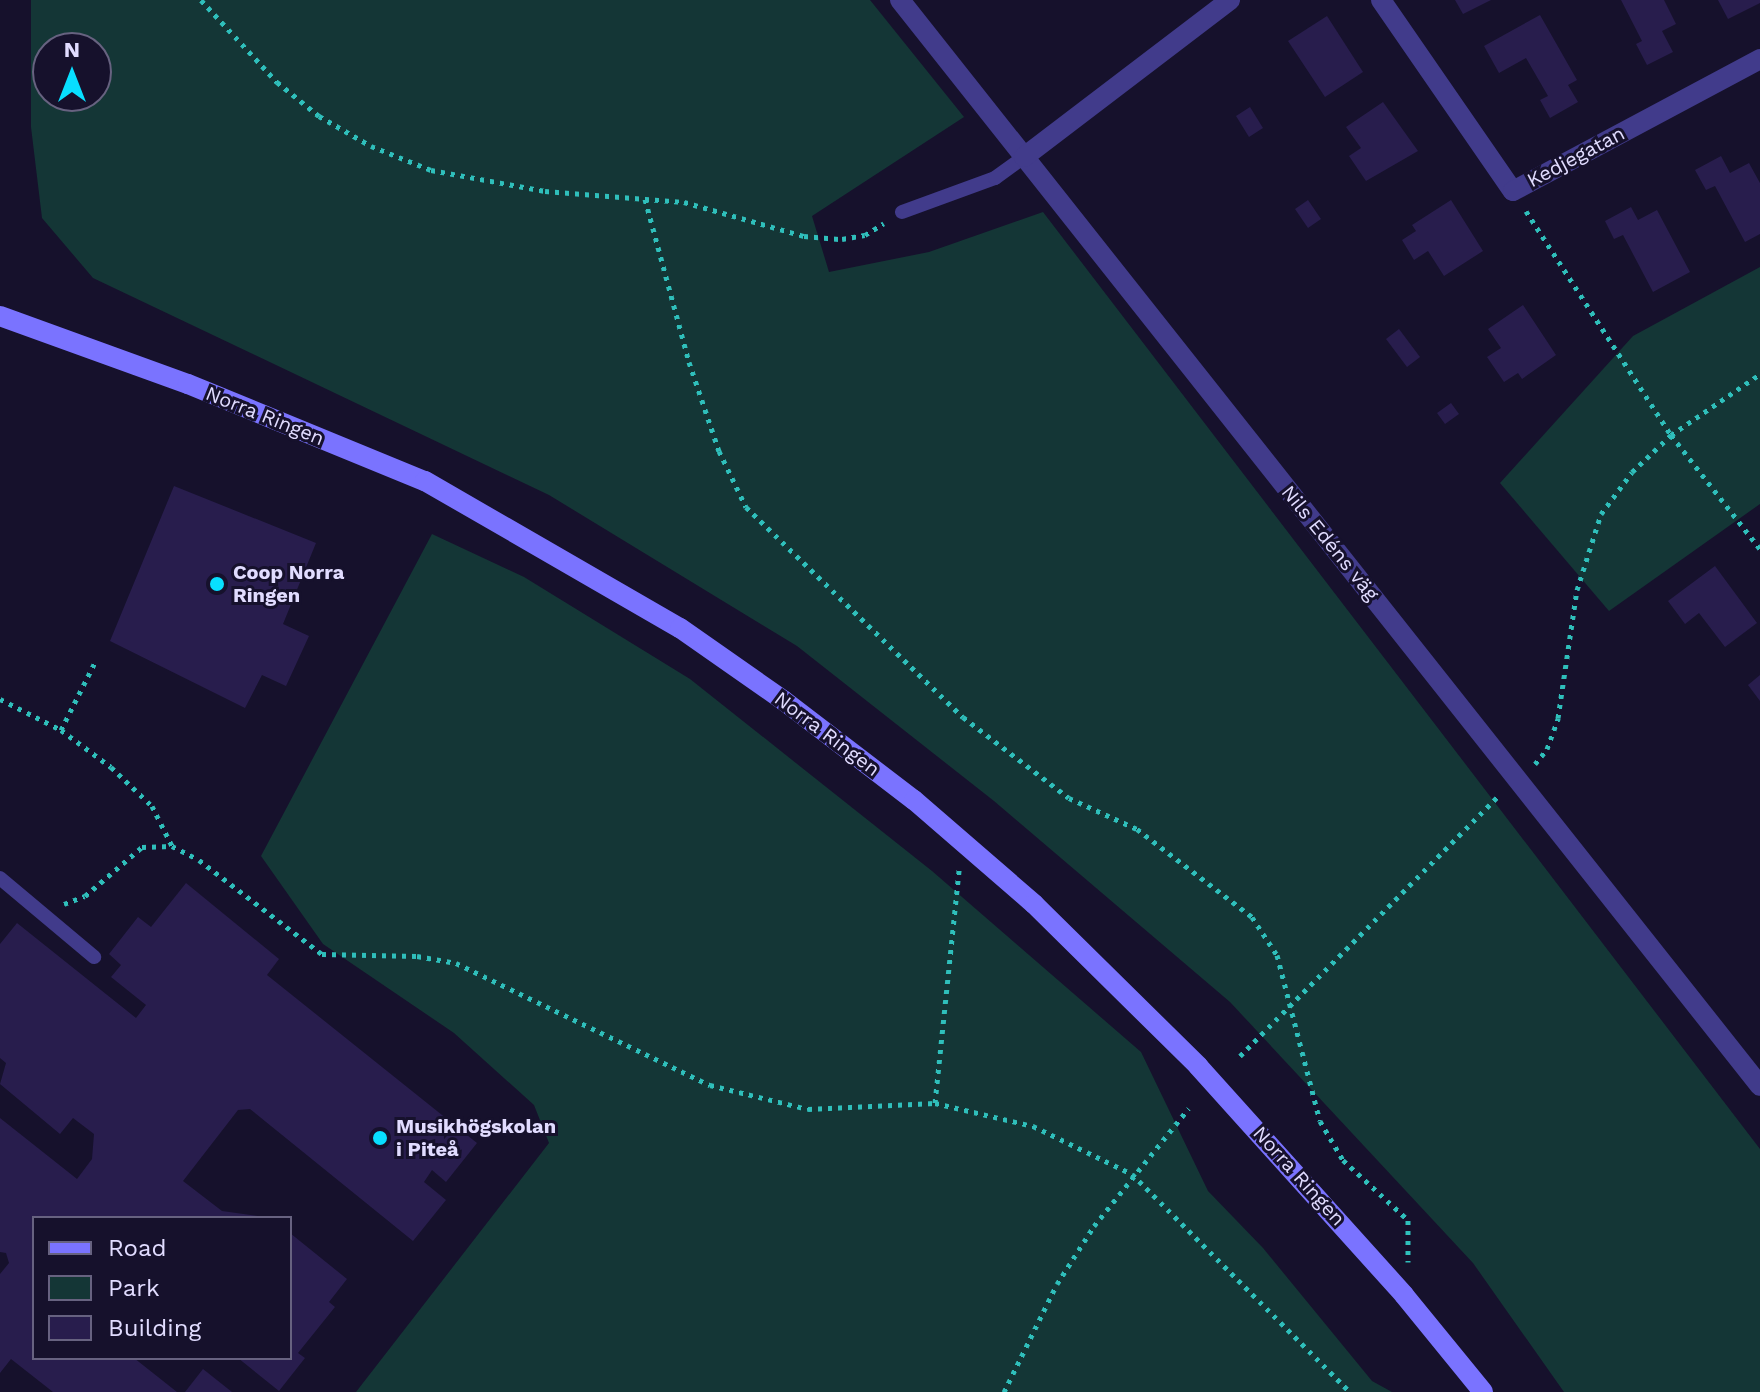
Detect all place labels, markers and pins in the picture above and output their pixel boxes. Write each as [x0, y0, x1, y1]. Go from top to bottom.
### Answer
place label: Coop Norra Ringen [233, 560, 344, 607]
marker: Coop Norra Ringen [208, 575, 226, 593]
place label: Musikhögskolan i Piteå [396, 1114, 556, 1161]
marker: Musikhögskolan i Piteå [371, 1129, 389, 1147]

